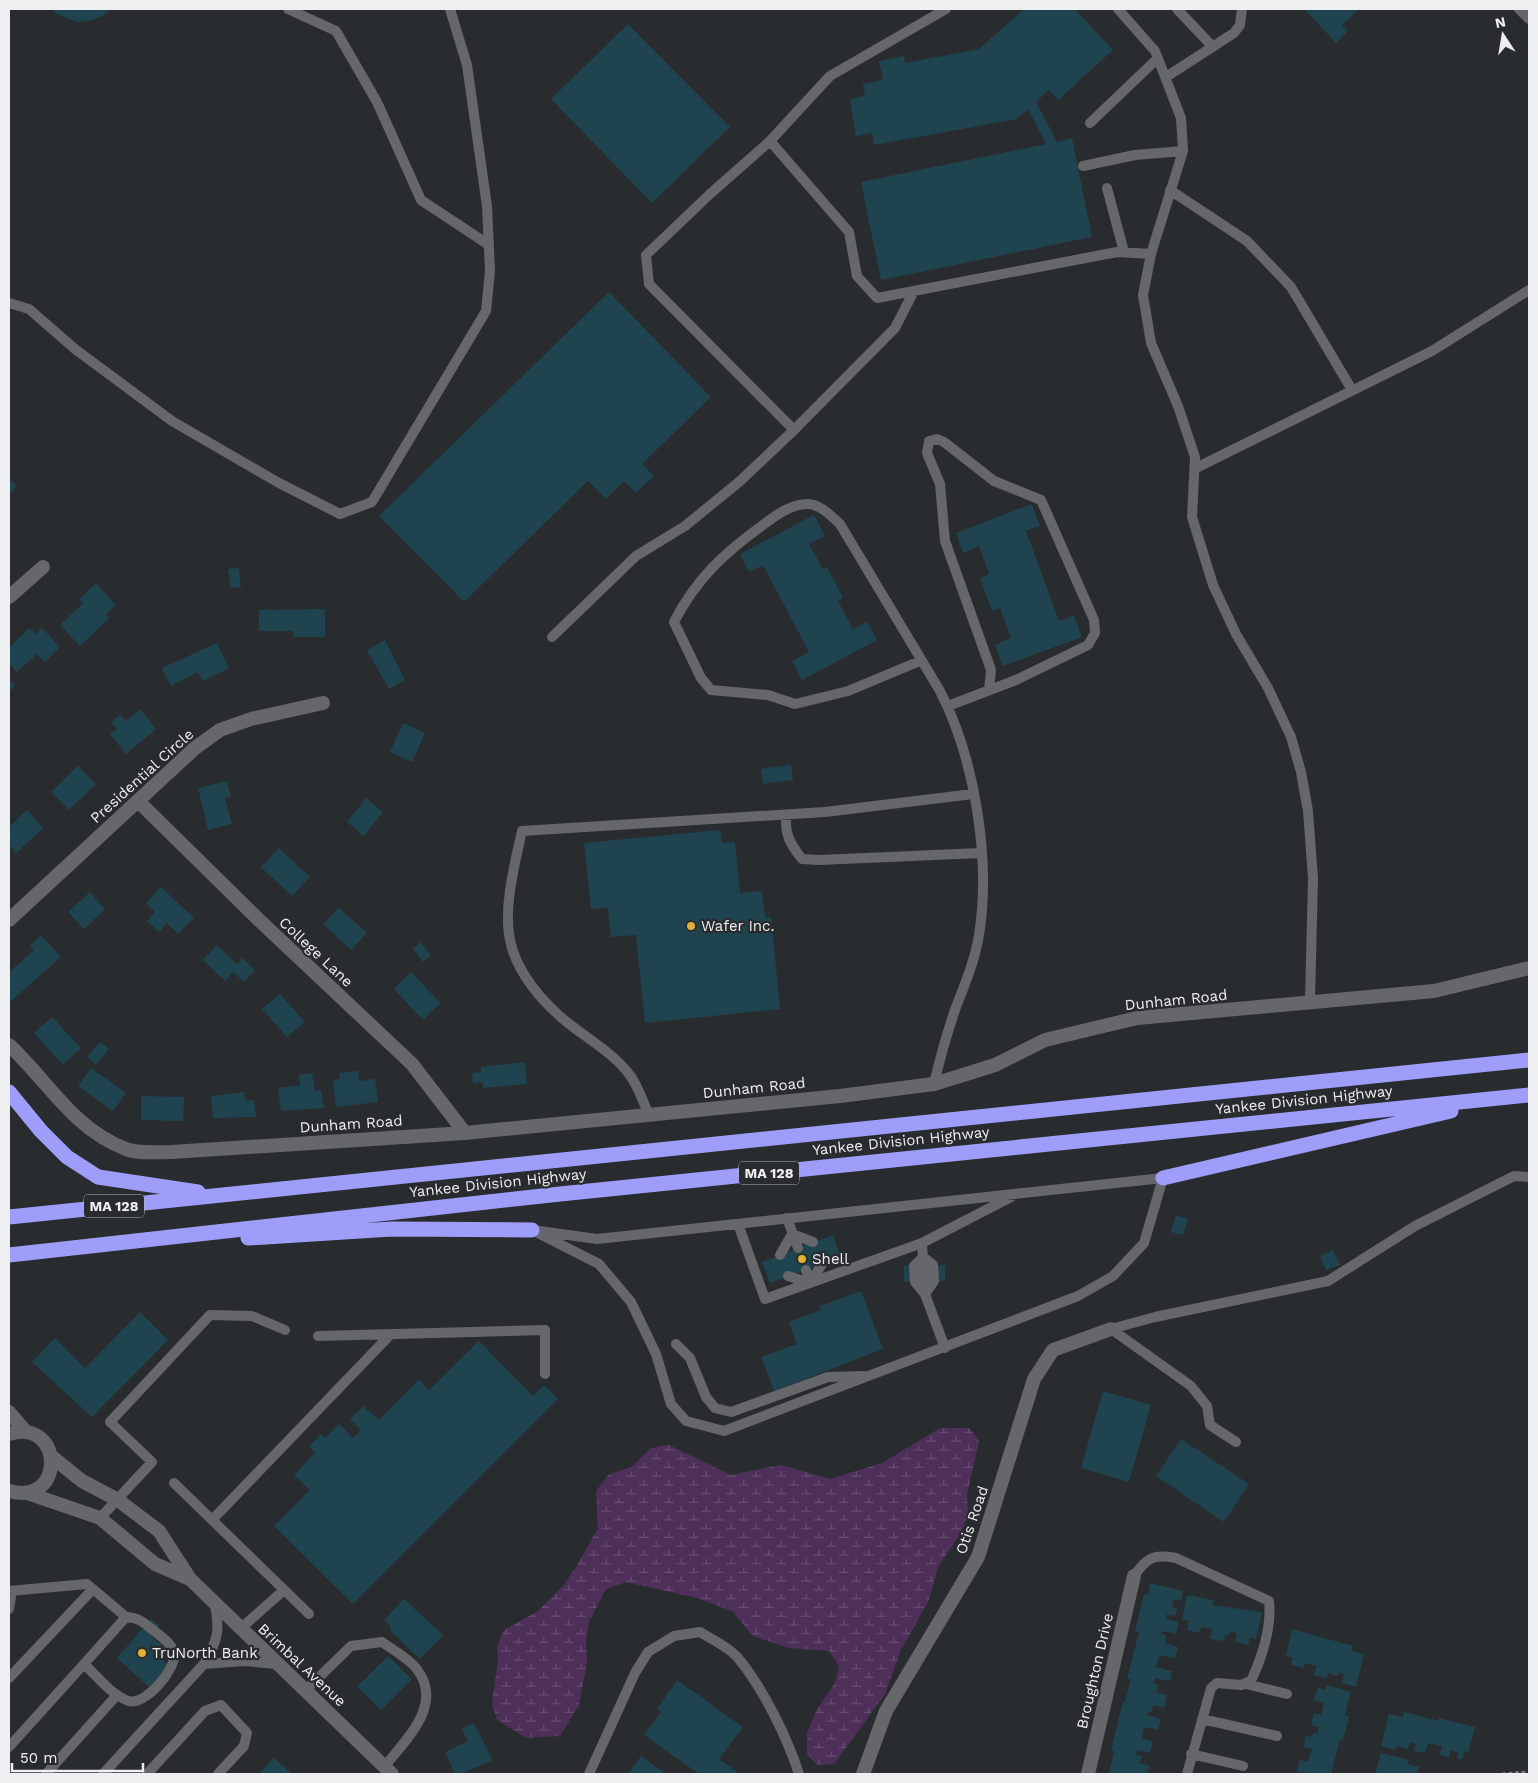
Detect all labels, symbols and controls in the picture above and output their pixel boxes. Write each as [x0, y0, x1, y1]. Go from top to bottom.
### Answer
north arrow [1478, 10, 1528, 60]
text: N [1494, 13, 1507, 31]
street label: Presidential Circle [87, 725, 197, 827]
street label: College Lane [275, 913, 357, 991]
place label: Wafer Inc. [701, 917, 775, 935]
marker: Wafer Inc. [685, 920, 697, 932]
street label: Dunham Road [1124, 986, 1228, 1014]
street label: Dunham Road [702, 1074, 806, 1102]
street label: Yankee Division Highway [1215, 1082, 1394, 1118]
street label: Dunham Road [299, 1111, 403, 1137]
street label: Yankee Division Highway [812, 1123, 991, 1159]
road number: MA 128 [739, 1162, 799, 1184]
street label: Yankee Division Highway [409, 1165, 588, 1201]
road number: MA 128 [84, 1194, 144, 1218]
place label: Shell [812, 1250, 849, 1268]
marker: Shell [796, 1253, 808, 1265]
street label: Otis Road [952, 1483, 992, 1557]
street label: Broughton Drive [1073, 1611, 1117, 1731]
street label: Brimbal Avenue [254, 1620, 350, 1710]
place label: TruNorth Bank [152, 1644, 258, 1662]
marker: TruNorth Bank [136, 1647, 148, 1659]
scale bar [12, 1740, 144, 1772]
text: 50 m [20, 1749, 57, 1767]

